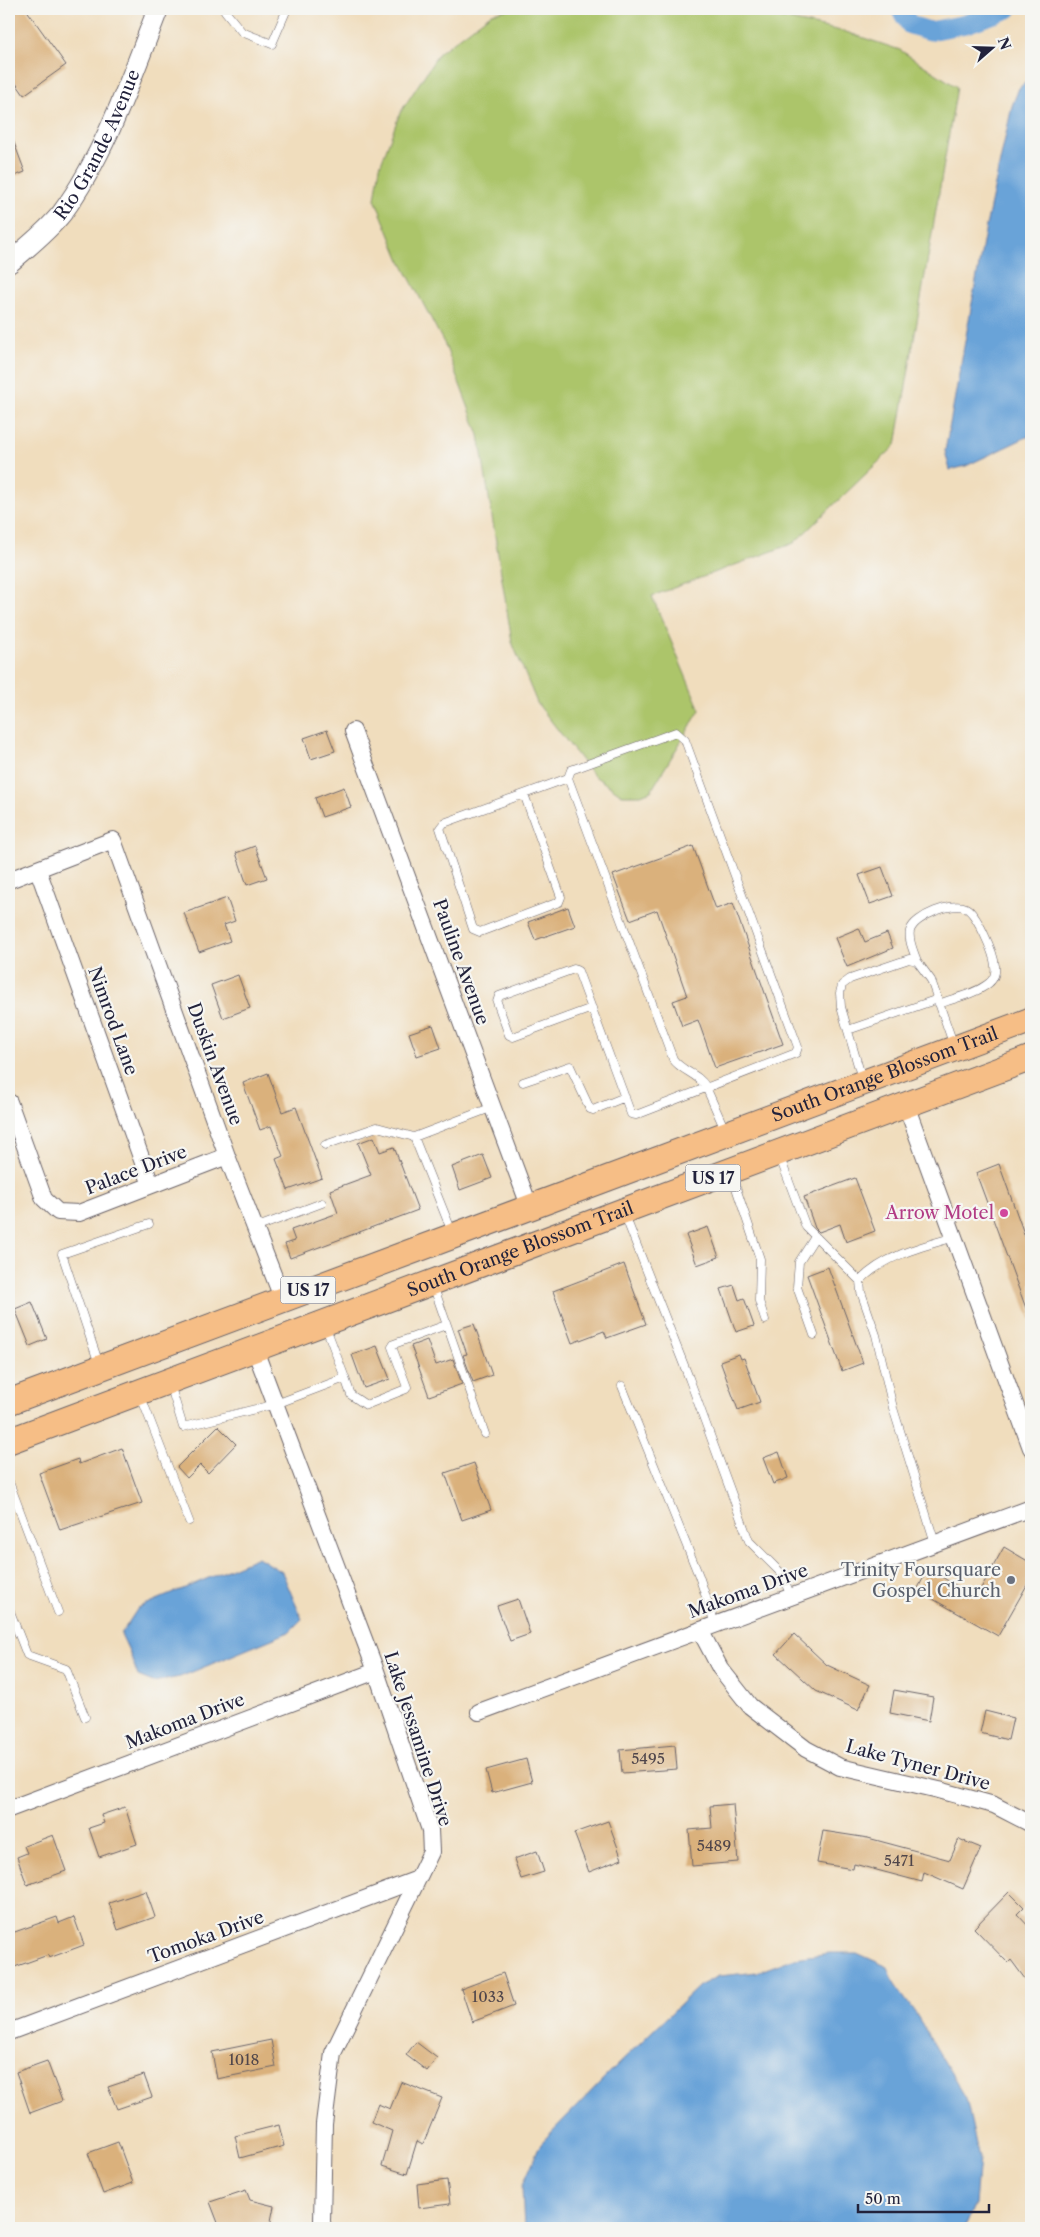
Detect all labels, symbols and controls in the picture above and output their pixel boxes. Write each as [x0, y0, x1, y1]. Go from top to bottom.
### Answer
north arrow [968, 22, 1018, 72]
text: N [994, 35, 1015, 52]
street label: Rio Grande Avenue [49, 66, 145, 225]
street label: Pauline Avenue [428, 896, 494, 1028]
street label: Nimrod Lane [83, 964, 143, 1078]
street label: Duskin Avenue [183, 1000, 247, 1128]
street label: South Orange Blossom Trail [769, 1022, 1001, 1127]
street label: Palace Drive [82, 1141, 190, 1199]
road number: US 17 [686, 1164, 740, 1192]
street label: South Orange Blossom Trail [404, 1197, 636, 1302]
place label: Arrow Motel [885, 1202, 994, 1224]
marker: Arrow Motel [998, 1207, 1010, 1219]
road number: US 17 [280, 1276, 336, 1304]
street label: Makoma Drive [685, 1559, 811, 1623]
place label: Trinity Foursquare Gospel Church [841, 1559, 1001, 1602]
marker: Trinity Foursquare Gospel Church [1005, 1574, 1017, 1586]
street label: Lake Jessamine Drive [379, 1649, 457, 1829]
street label: Makoma Drive [122, 1688, 248, 1754]
street label: Lake Tyner Drive [843, 1735, 993, 1795]
house number: 5495 [631, 1749, 665, 1768]
house number: 5489 [697, 1836, 731, 1855]
house number: 5471 [884, 1851, 915, 1870]
street label: Tomoka Drive [145, 1906, 267, 1968]
house number: 1033 [472, 1987, 504, 2006]
house number: 1018 [228, 2050, 260, 2069]
scale bar [858, 2182, 989, 2214]
text: 50 m [865, 2189, 901, 2208]

